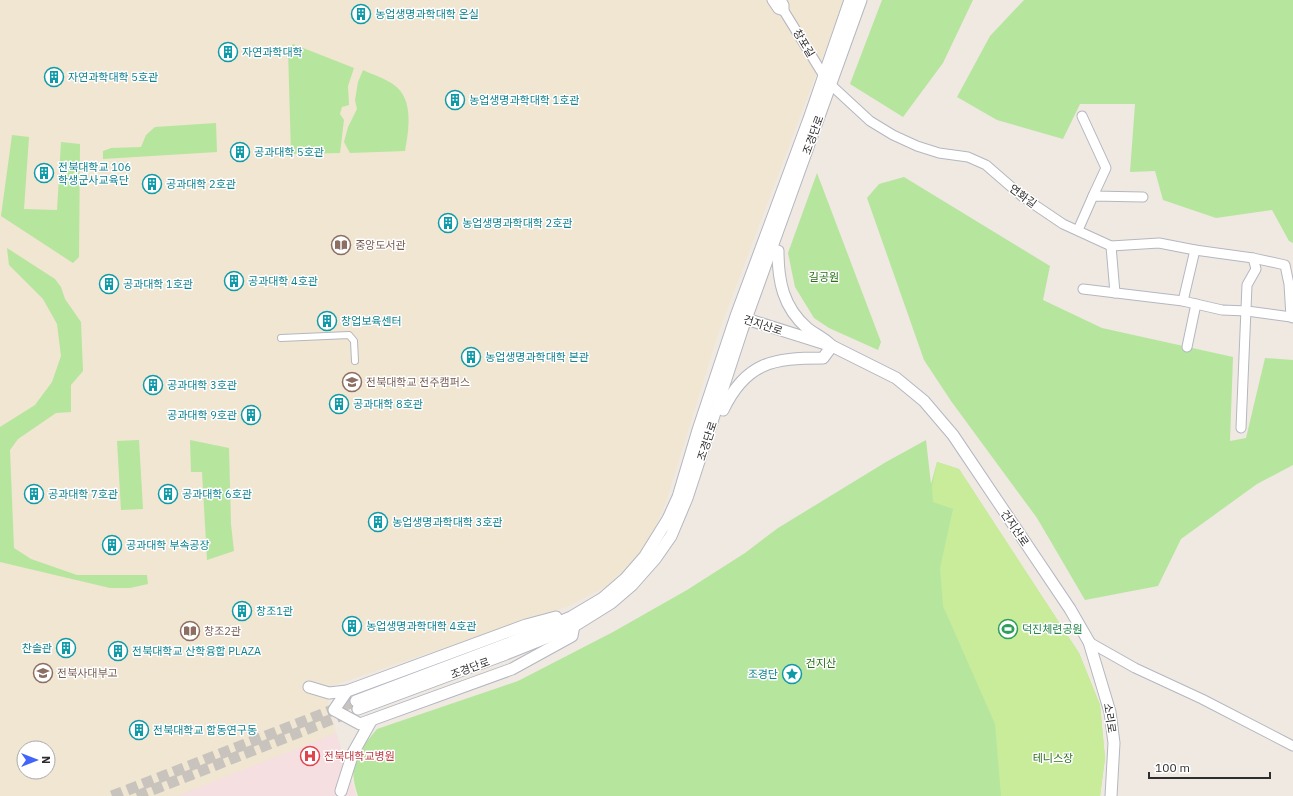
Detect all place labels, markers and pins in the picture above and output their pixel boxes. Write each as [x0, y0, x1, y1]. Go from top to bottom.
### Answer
building icon: 농업생명과학대학 온실 [350, 3, 372, 25]
place label: 농업생명과학대학 온실 [375, 7, 479, 21]
building icon: 자연과학대학 [217, 41, 239, 63]
place label: 자연과학대학 [242, 45, 303, 59]
building icon: 자연과학대학 5호관 [43, 66, 65, 88]
place label: 자연과학대학 5호관 [68, 70, 158, 84]
building icon: 농업생명과학대학 1호관 [444, 89, 466, 111]
place label: 농업생명과학대학 1호관 [469, 93, 579, 107]
building icon: 공과대학 5호관 [229, 141, 251, 163]
place label: 공과대학 5호관 [254, 145, 324, 159]
place label: 전북대학교 106 학생군사교육단 [58, 160, 131, 187]
building icon: 전북대학교 106 학생군사교육단 [33, 162, 55, 184]
building icon: 공과대학 2호관 [141, 173, 163, 195]
place label: 공과대학 2호관 [166, 177, 236, 191]
building icon: 농업생명과학대학 2호관 [437, 212, 459, 234]
place label: 농업생명과학대학 2호관 [462, 216, 572, 230]
library icon: 중앙도서관 [330, 234, 352, 256]
place label: 중앙도서관 [355, 238, 406, 252]
building icon: 공과대학 4호관 [223, 270, 245, 292]
building icon: 공과대학 1호관 [98, 273, 120, 295]
place label: 공과대학 4호관 [248, 274, 318, 288]
place label: 공과대학 1호관 [123, 277, 193, 291]
building icon: 창업보육센터 [316, 310, 338, 332]
place label: 창업보육센터 [341, 314, 402, 328]
building icon: 농업생명과학대학 본관 [460, 346, 482, 368]
place label: 농업생명과학대학 본관 [485, 350, 589, 364]
school or university icon: 전북대학교 전주캠퍼스 [341, 371, 363, 393]
building icon: 공과대학 3호관 [142, 374, 164, 396]
place label: 전북대학교 전주캠퍼스 [366, 375, 470, 389]
place label: 공과대학 3호관 [167, 378, 237, 392]
building icon: 공과대학 8호관 [328, 393, 350, 415]
place label: 공과대학 8호관 [353, 397, 423, 411]
building icon: 공과대학 9호관 [240, 404, 262, 426]
place label: 공과대학 9호관 [167, 408, 237, 422]
building icon: 공과대학 7호관 [23, 483, 45, 505]
building icon: 공과대학 6호관 [157, 483, 179, 505]
place label: 공과대학 7호관 [48, 487, 118, 501]
place label: 공과대학 6호관 [182, 487, 252, 501]
building icon: 농업생명과학대학 3호관 [367, 511, 389, 533]
place label: 농업생명과학대학 3호관 [392, 515, 502, 529]
building icon: 공과대학 부속공장 [101, 534, 123, 556]
place label: 공과대학 부속공장 [126, 538, 210, 552]
building icon: 창조1관 [231, 600, 253, 622]
place label: 창조1관 [256, 604, 293, 618]
building icon: 농업생명과학대학 4호관 [341, 615, 363, 637]
sports icon: 덕진체련공원 [997, 618, 1019, 640]
place label: 농업생명과학대학 4호관 [366, 619, 476, 633]
library icon: 창조2관 [179, 620, 201, 642]
place label: 덕진체련공원 [1022, 622, 1083, 636]
place label: 창조2관 [204, 624, 241, 638]
building icon: 찬솔관 [55, 637, 77, 659]
building icon: 전북대학교 산학융합 PLAZA [107, 640, 129, 662]
place label: 찬솔관 [22, 641, 52, 655]
place label: 전북대학교 산학융합 PLAZA [132, 644, 261, 658]
school or university icon: 전북사대부고 [32, 662, 54, 684]
place icon: 조경단 [781, 663, 803, 685]
place label: 전북사대부고 [57, 666, 118, 680]
place label: 조경단 [748, 667, 778, 681]
building icon: 전북대학교 합동연구동 [128, 719, 150, 741]
place label: 전북대학교 합동연구동 [153, 723, 257, 737]
hospital icon: 전북대학교병원 [299, 745, 321, 767]
place label: 전북대학교병원 [324, 749, 395, 763]

